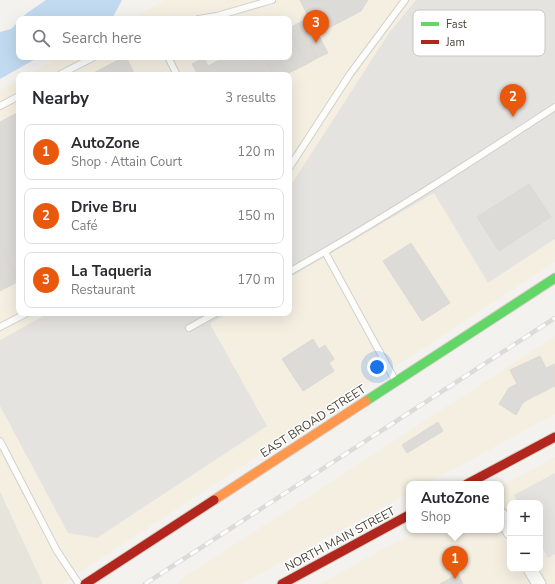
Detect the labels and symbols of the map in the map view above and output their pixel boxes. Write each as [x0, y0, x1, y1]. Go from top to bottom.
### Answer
pin: 3 [303, 10, 329, 43]
legend [413, 10, 545, 56]
text: Fast [446, 17, 467, 32]
text: Jam [445, 35, 465, 50]
pin: 2 [500, 84, 526, 117]
your location [367, 357, 387, 377]
street label: EAST BROAD STREET [257, 381, 369, 461]
street label: NORTH MAIN STREET [282, 503, 399, 575]
pin: 1 [442, 546, 468, 579]

